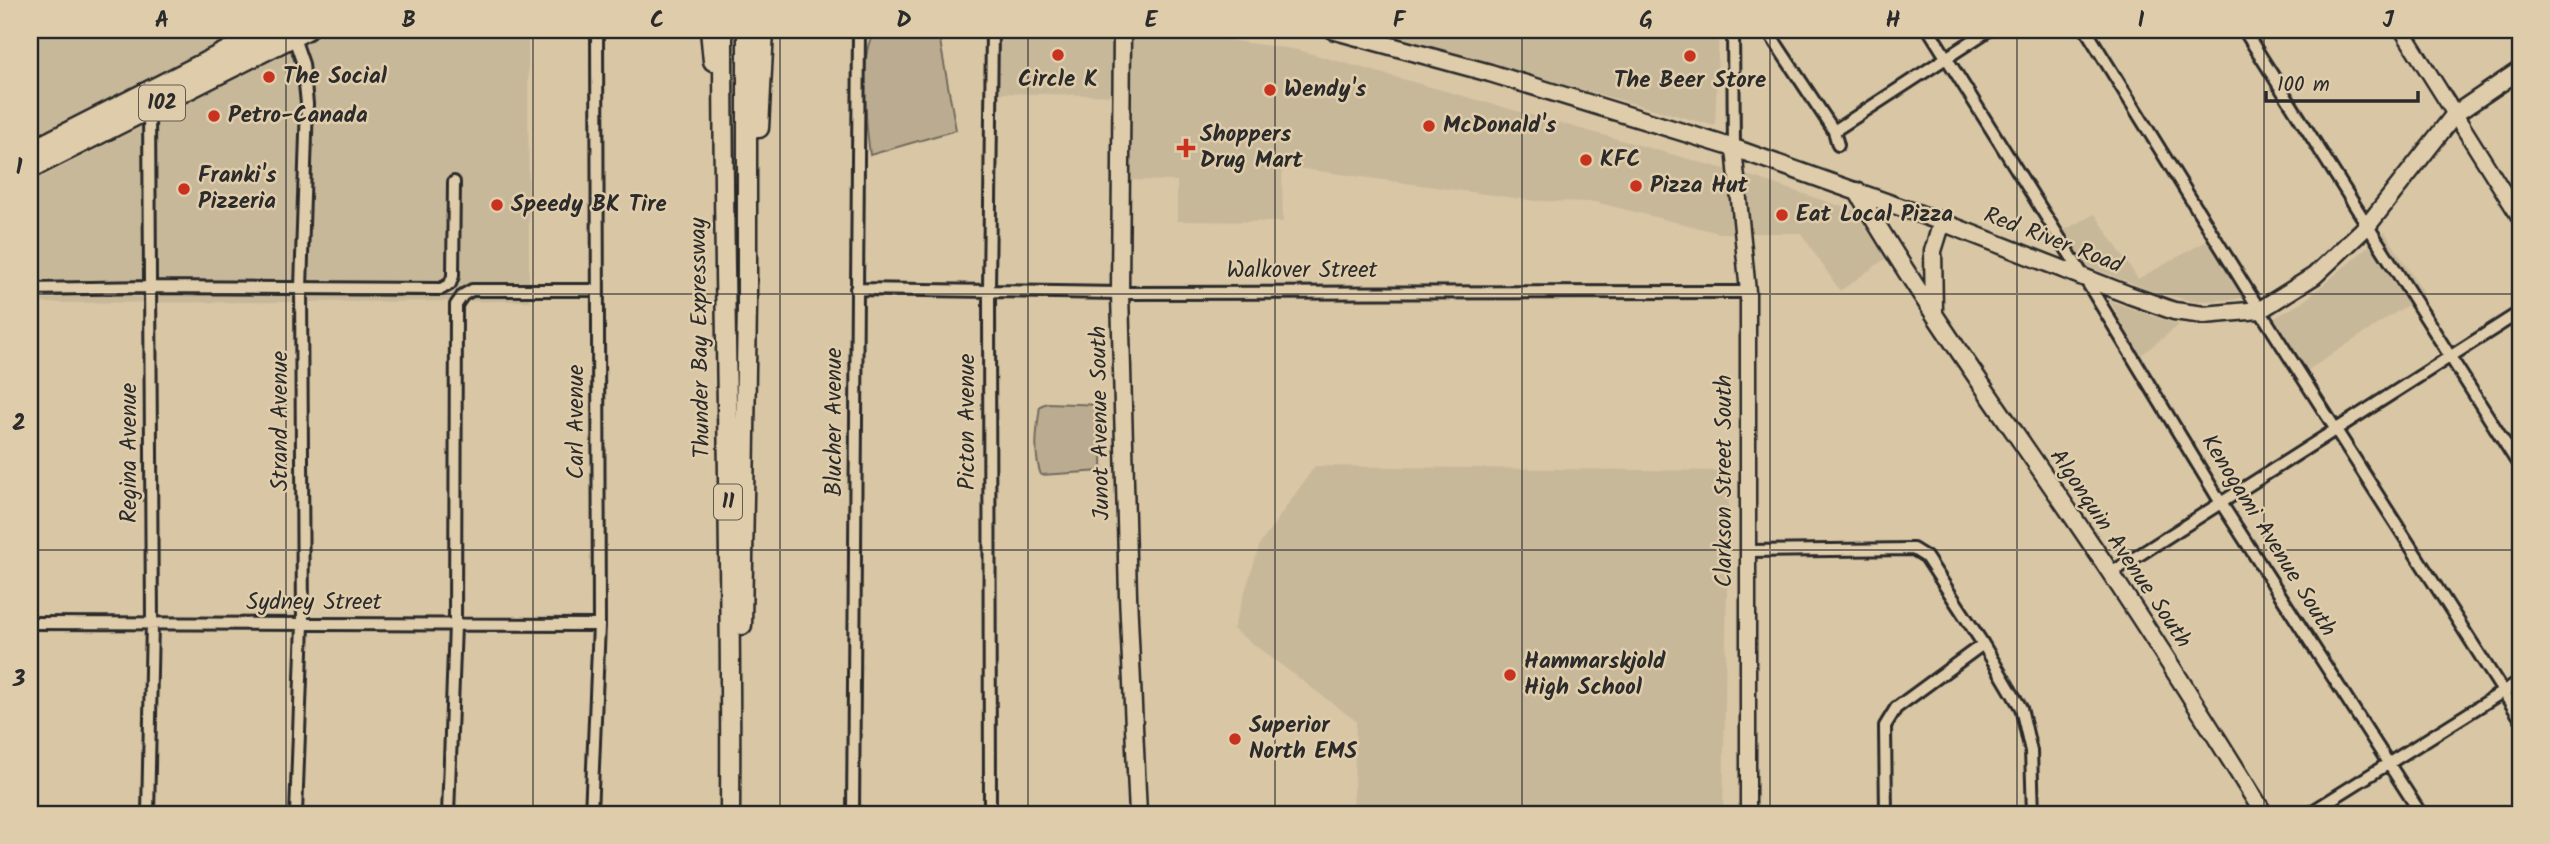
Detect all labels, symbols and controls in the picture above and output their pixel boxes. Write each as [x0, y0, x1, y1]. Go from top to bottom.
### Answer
text: A [155, 3, 169, 39]
text: B [402, 3, 416, 39]
text: C [650, 3, 664, 39]
text: D [896, 3, 912, 39]
text: E [1145, 3, 1159, 39]
text: F [1393, 3, 1407, 39]
text: G [1639, 3, 1653, 39]
text: H [1886, 3, 1901, 39]
text: I [2137, 3, 2145, 39]
text: J [2382, 3, 2394, 39]
marker: Circle K [1050, 47, 1066, 63]
marker: The Beer Store [1682, 48, 1698, 64]
place label: The Social [283, 59, 388, 95]
scale bar [2266, 60, 2419, 104]
place label: Circle K [1018, 62, 1098, 98]
place label: The Beer Store [1614, 63, 1766, 99]
marker: The Social [261, 69, 277, 85]
text: 100 m [2277, 69, 2330, 102]
place label: Wendy's [1284, 72, 1366, 108]
marker: Wendy's [1262, 82, 1278, 98]
road number: 102 [139, 86, 185, 120]
place label: Petro-Canada [228, 98, 368, 134]
marker: Petro-Canada [206, 108, 222, 124]
place label: McDonald's [1443, 108, 1556, 144]
place label: Shoppers Drug Mart [1200, 117, 1303, 179]
marker: McDonald's [1421, 118, 1437, 134]
marker: Shoppers Drug Mart [1178, 140, 1194, 156]
place label: KFC [1600, 142, 1641, 178]
text: 1 [16, 150, 23, 186]
marker: KFC [1578, 152, 1594, 168]
place label: Franki's Pizzeria [198, 158, 277, 220]
place label: Pizza Hut [1650, 168, 1748, 204]
marker: Pizza Hut [1628, 178, 1644, 194]
marker: Franki's Pizzeria [176, 181, 192, 197]
place label: Speedy BK Tire [511, 187, 667, 223]
marker: Speedy BK Tire [489, 197, 505, 213]
place label: Eat Local Pizza [1796, 197, 1953, 233]
street label: Red River Road [1978, 198, 2128, 284]
marker: Eat Local Pizza [1774, 207, 1790, 223]
street label: Thunder Bay Expressway [681, 217, 721, 459]
street label: Walkover Street [1227, 253, 1379, 289]
street label: Junot Avenue South [1081, 325, 1121, 521]
street label: Blucher Avenue [817, 348, 853, 496]
street label: Strand Avenue [263, 351, 299, 491]
street label: Picton Avenue [950, 354, 986, 490]
street label: Carl Avenue [559, 365, 595, 479]
street label: Clarkson Street South [1707, 375, 1743, 587]
street label: Regina Avenue [112, 383, 148, 523]
text: 2 [12, 406, 26, 442]
street label: Kenogami Avenue South [2191, 428, 2345, 644]
street label: Algonquin Avenue South [2040, 442, 2200, 656]
road number: 11 [714, 484, 742, 520]
street label: Sydney Street [246, 585, 383, 621]
place label: Hammarskjold High School [1524, 644, 1666, 706]
text: 3 [12, 662, 26, 698]
marker: Hammarskjold High School [1502, 667, 1518, 683]
place label: Superior North EMS [1249, 708, 1358, 770]
marker: Superior North EMS [1227, 731, 1243, 747]

